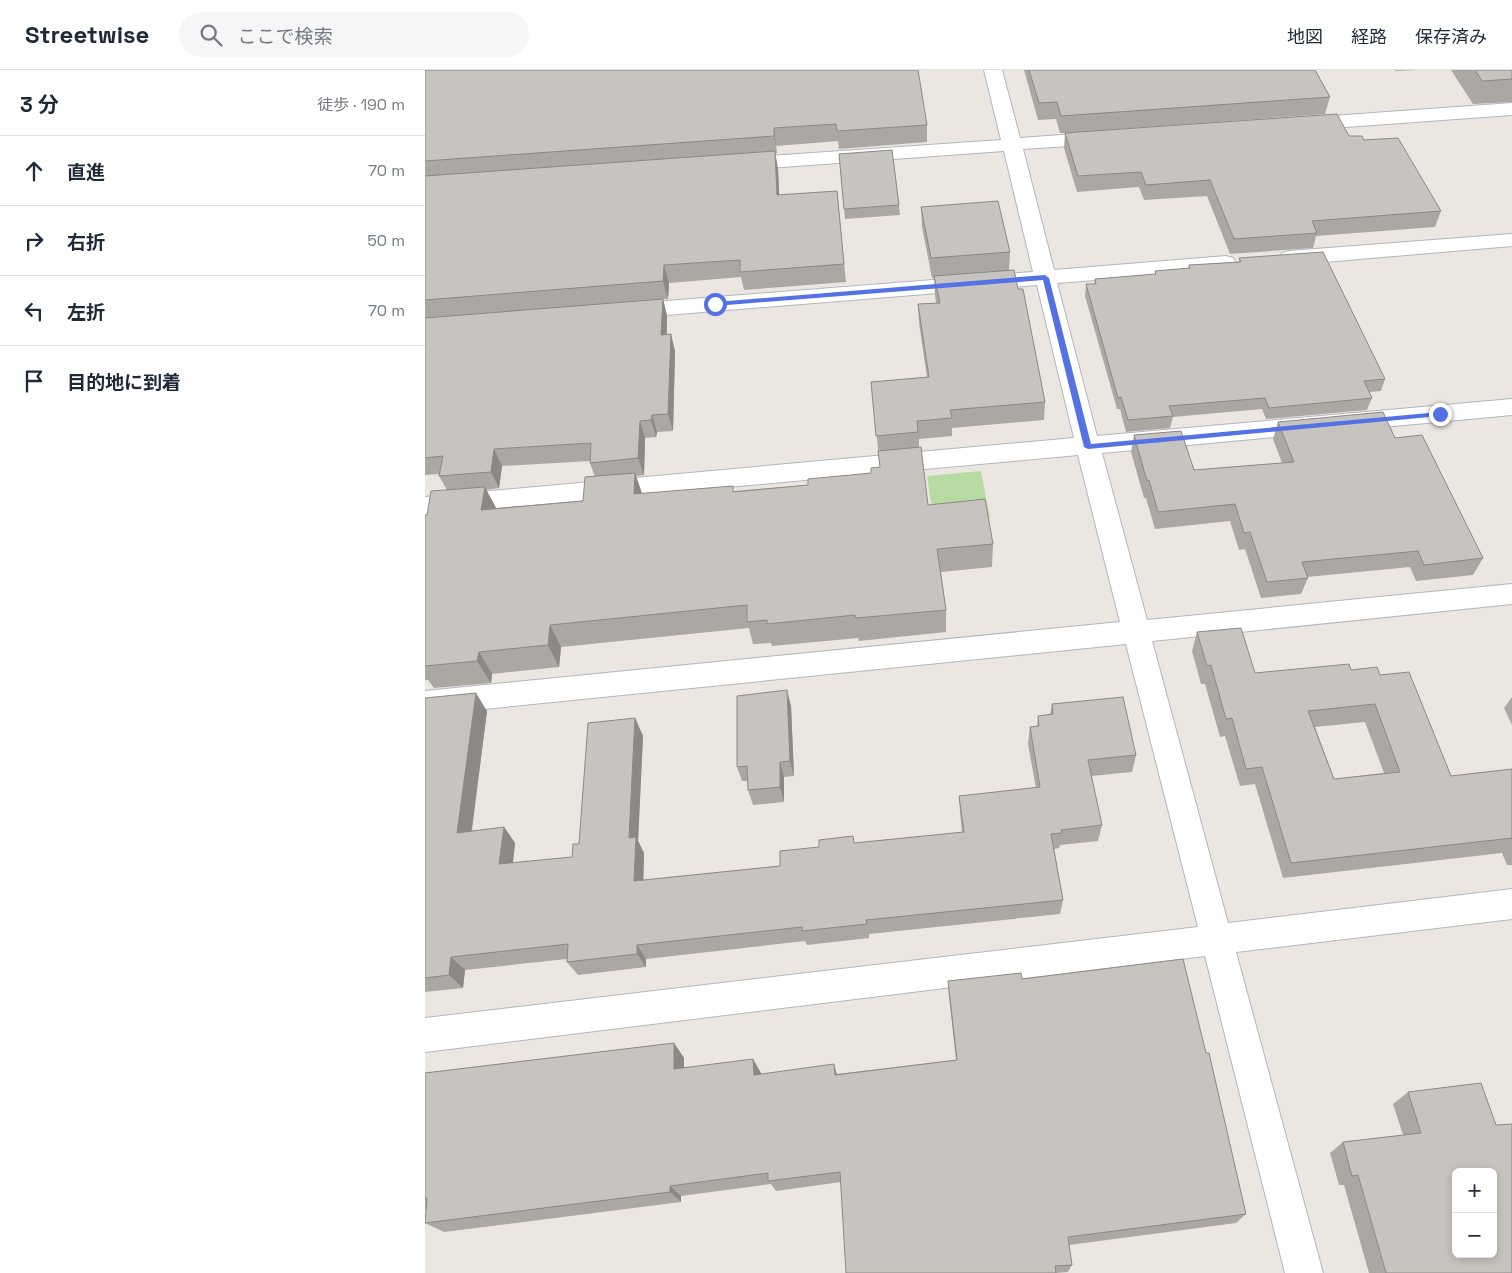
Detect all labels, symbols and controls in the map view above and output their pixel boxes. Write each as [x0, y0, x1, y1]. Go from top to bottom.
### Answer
search box [179, 12, 529, 57]
text: Streetwise [25, 19, 149, 50]
icon: search [197, 21, 225, 49]
text: ここで検索 [237, 24, 332, 49]
text: 地図 [1287, 25, 1323, 48]
text: 経路 [1351, 25, 1387, 48]
text: 保存済み [1415, 25, 1487, 48]
text: 3 分 [20, 91, 59, 118]
text: 徒歩 · 190 m [317, 94, 405, 115]
icon: ahead [20, 157, 48, 185]
text: 直進 [67, 160, 105, 185]
text: 70 m [368, 160, 405, 181]
icon: right [20, 227, 48, 255]
text: 右折 [67, 230, 105, 255]
text: 50 m [367, 230, 405, 251]
route start [704, 293, 727, 316]
icon: left [20, 297, 48, 325]
text: 左折 [67, 300, 105, 325]
text: 70 m [368, 300, 405, 321]
icon: arrive [20, 367, 48, 395]
text: 目的地に到着 [67, 370, 181, 395]
route end [1429, 403, 1452, 426]
map controls [1452, 1168, 1497, 1258]
button: + [1452, 1168, 1497, 1213]
button: − [1452, 1213, 1497, 1258]

